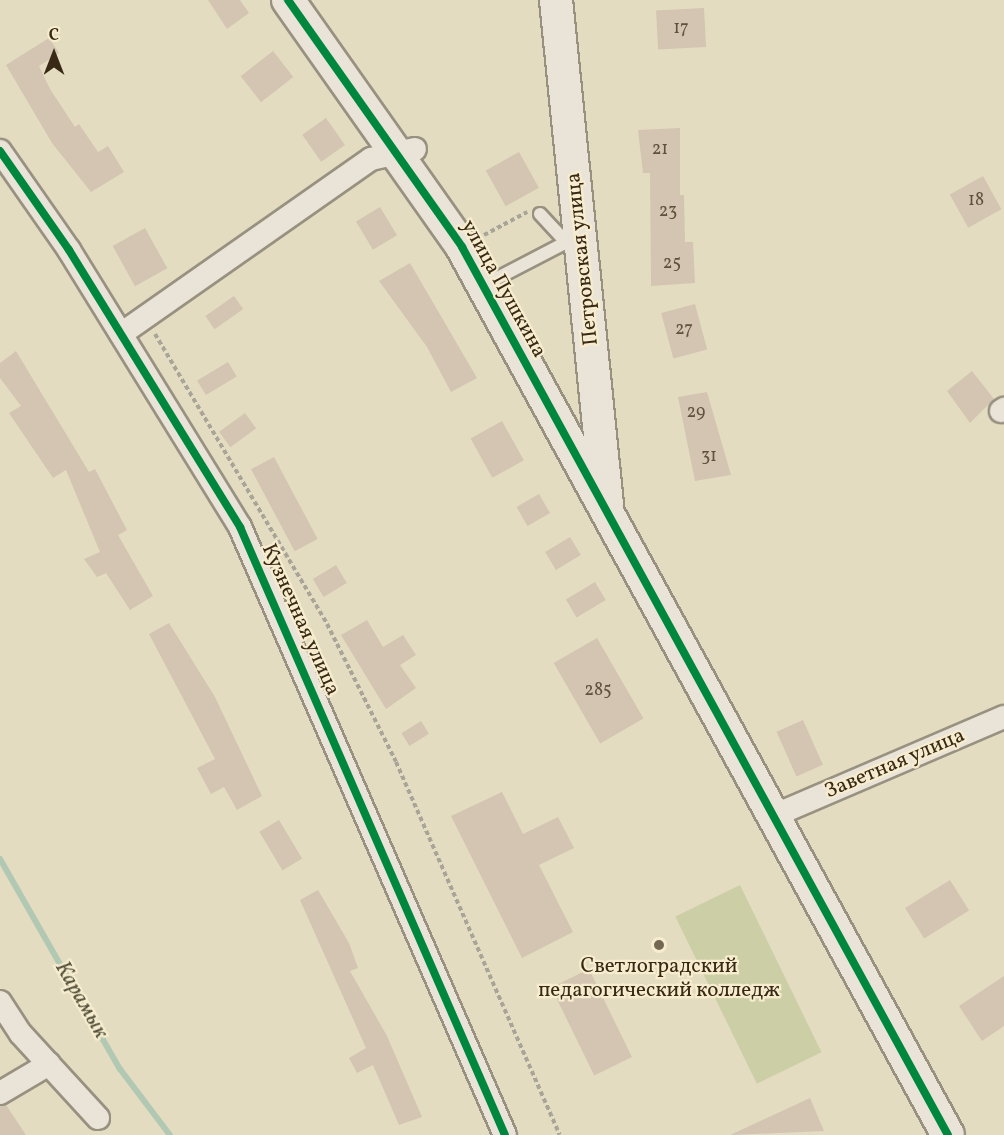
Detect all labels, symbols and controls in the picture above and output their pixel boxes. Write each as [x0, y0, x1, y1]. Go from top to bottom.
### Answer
house number: 17 [673, 18, 689, 40]
north arrow [24, 24, 84, 84]
text: С [49, 25, 59, 47]
house number: 21 [652, 139, 668, 161]
street label: Петровская улица [561, 171, 605, 347]
house number: 18 [968, 190, 984, 212]
house number: 23 [659, 201, 677, 223]
street label: улица Пушкина [455, 216, 551, 362]
house number: 25 [663, 253, 681, 275]
house number: 27 [675, 319, 693, 341]
house number: 29 [687, 402, 705, 424]
house number: 31 [701, 446, 717, 468]
street label: Кузнечная улица [255, 540, 345, 700]
house number: 285 [584, 680, 612, 702]
street label: Заветная улица [821, 723, 969, 805]
marker: Светлоградский педагогический колледж [652, 938, 666, 952]
place label: Светлоградский педагогический колледж [538, 954, 780, 1004]
water label: Карамык [48, 957, 114, 1043]

